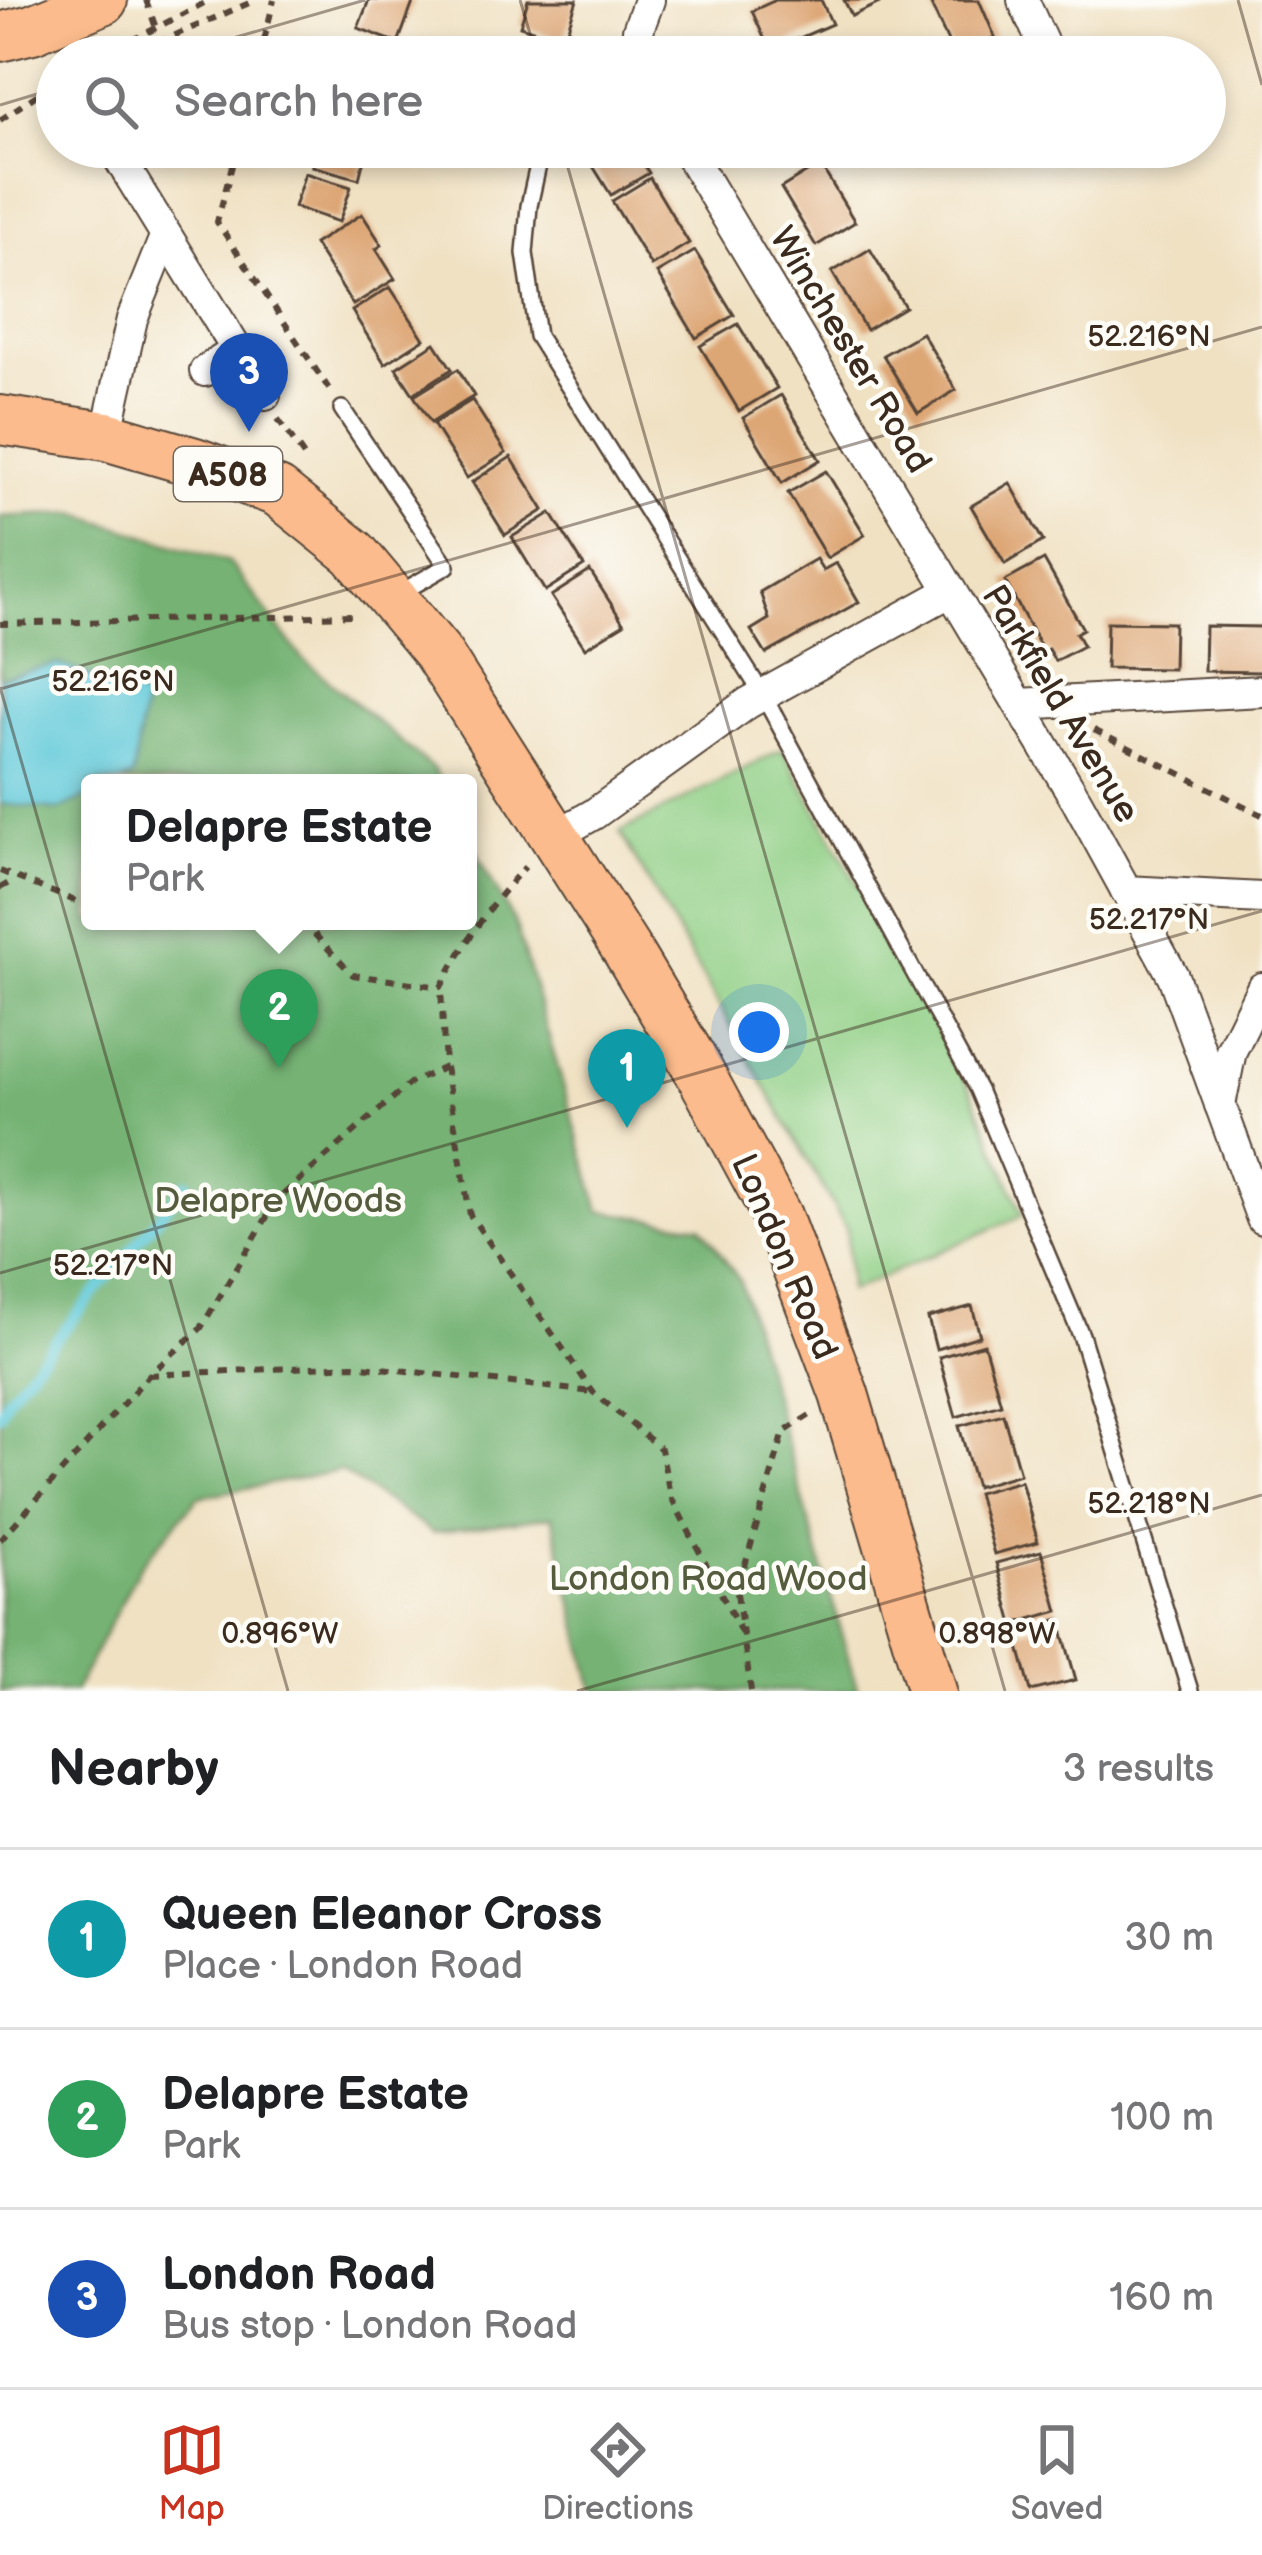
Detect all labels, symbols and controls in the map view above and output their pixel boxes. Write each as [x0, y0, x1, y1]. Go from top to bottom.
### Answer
search box [36, 36, 1226, 168]
icon: search [78, 69, 144, 135]
text: Search here [174, 75, 423, 130]
street label: Winchester Road [760, 220, 940, 481]
text: 52.216°N [1087, 319, 1211, 355]
pin: 3 [210, 333, 288, 432]
road number: A508 [174, 447, 282, 501]
street label: Parkfield Avenue [972, 577, 1148, 831]
text: 52.216°N [51, 664, 175, 700]
popup [81, 774, 477, 930]
text: Delapre Estate [126, 801, 432, 856]
text: Park [126, 856, 204, 903]
text: 52.217°N [1089, 902, 1209, 938]
pin: 2 [240, 969, 318, 1068]
your location [729, 1002, 789, 1062]
pin: 1 [588, 1029, 666, 1128]
street label: London Road [721, 1148, 846, 1366]
park label: Delapre Woods [154, 1180, 402, 1223]
text: 52.217°N [53, 1248, 173, 1284]
text: 52.218°N [1087, 1486, 1211, 1522]
park label: London Road Wood [548, 1558, 868, 1601]
text: 0.896°W [221, 1616, 339, 1652]
text: 0.898°W [939, 1616, 1055, 1652]
text: Nearby [48, 1739, 219, 1800]
text: 3 results [1062, 1746, 1214, 1793]
text: Queen Eleanor Cross [162, 1888, 602, 1943]
text: 1 [79, 1915, 95, 1962]
text: 30 m [1124, 1915, 1214, 1962]
text: Place · London Road [162, 1943, 523, 1990]
text: Delapre Estate [162, 2068, 469, 2123]
text: 2 [75, 2095, 99, 2142]
text: 100 m [1110, 2095, 1214, 2142]
text: Park [162, 2123, 240, 2170]
text: London Road [162, 2248, 436, 2303]
text: 3 [76, 2275, 98, 2322]
text: 160 m [1109, 2275, 1214, 2322]
text: Bus stop · London Road [162, 2303, 577, 2350]
tab: Map [159, 2417, 225, 2529]
tab: Directions [542, 2417, 694, 2529]
tab: Saved [1011, 2417, 1103, 2529]

